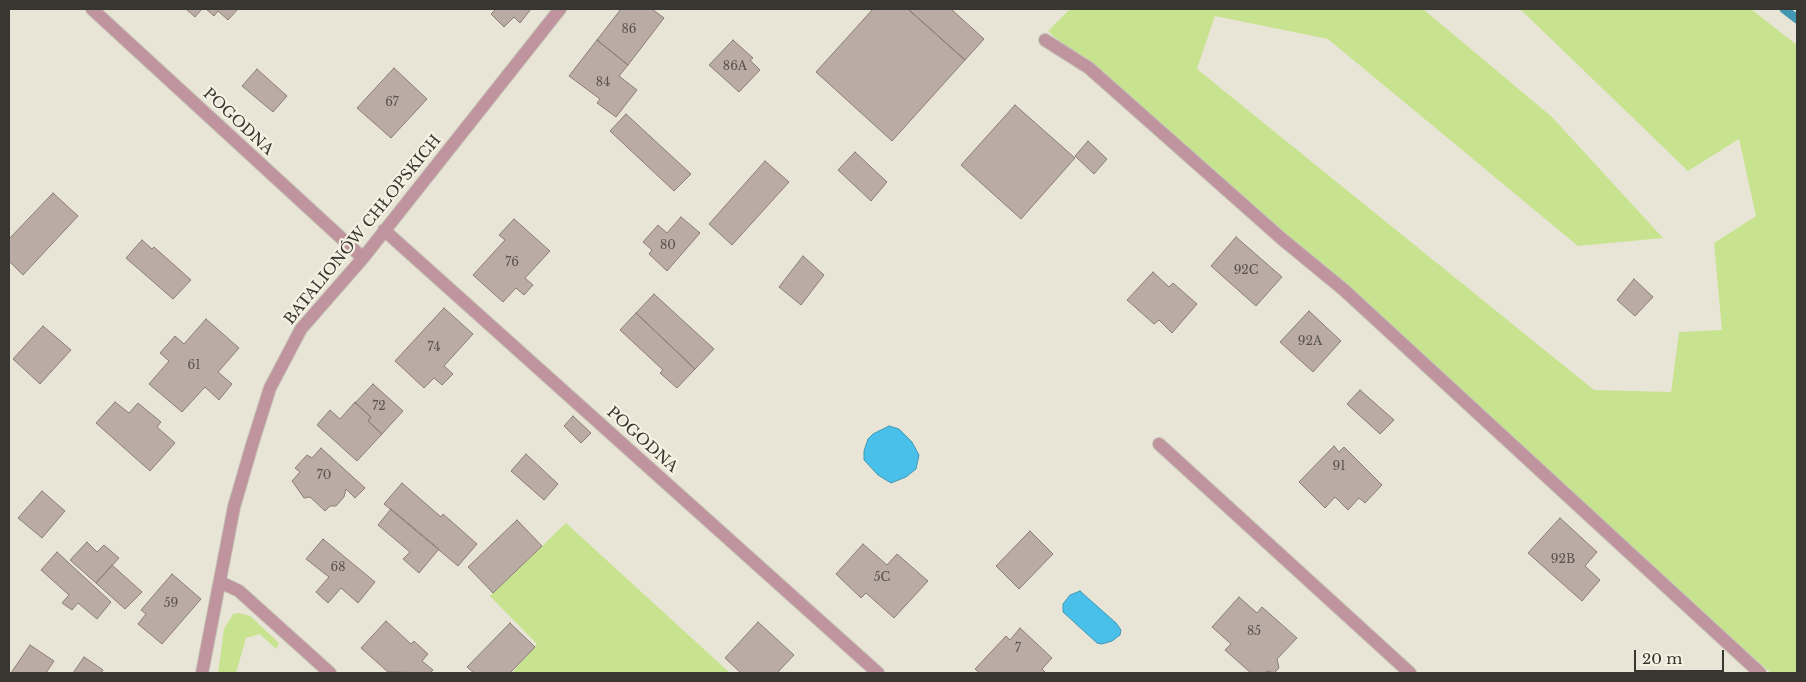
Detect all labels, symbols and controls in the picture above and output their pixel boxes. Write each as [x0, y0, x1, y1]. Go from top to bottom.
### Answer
house number: 86 [622, 23, 636, 37]
house number: 86A [723, 60, 747, 74]
house number: 84 [596, 76, 610, 90]
street label: POGODNA [199, 85, 277, 159]
house number: 67 [385, 96, 399, 110]
street label: BATALIONÓW CHŁOPSKICH [281, 132, 445, 328]
house number: 80 [660, 239, 676, 253]
house number: 76 [505, 256, 519, 270]
house number: 92C [1234, 264, 1258, 278]
house number: 92A [1298, 335, 1322, 349]
house number: 74 [428, 341, 440, 355]
house number: 61 [187, 359, 201, 373]
house number: 72 [372, 400, 386, 414]
street label: POGODNA [603, 403, 681, 477]
house number: 91 [1332, 460, 1346, 474]
house number: 70 [317, 469, 331, 483]
house number: 92B [1551, 553, 1575, 567]
house number: 68 [331, 561, 345, 575]
house number: 5C [874, 571, 890, 585]
house number: 59 [164, 597, 178, 611]
house number: 85 [1247, 625, 1261, 639]
scale bar [1636, 640, 1726, 672]
house number: 7 [1015, 642, 1021, 656]
text: 20 m [1642, 649, 1682, 668]

